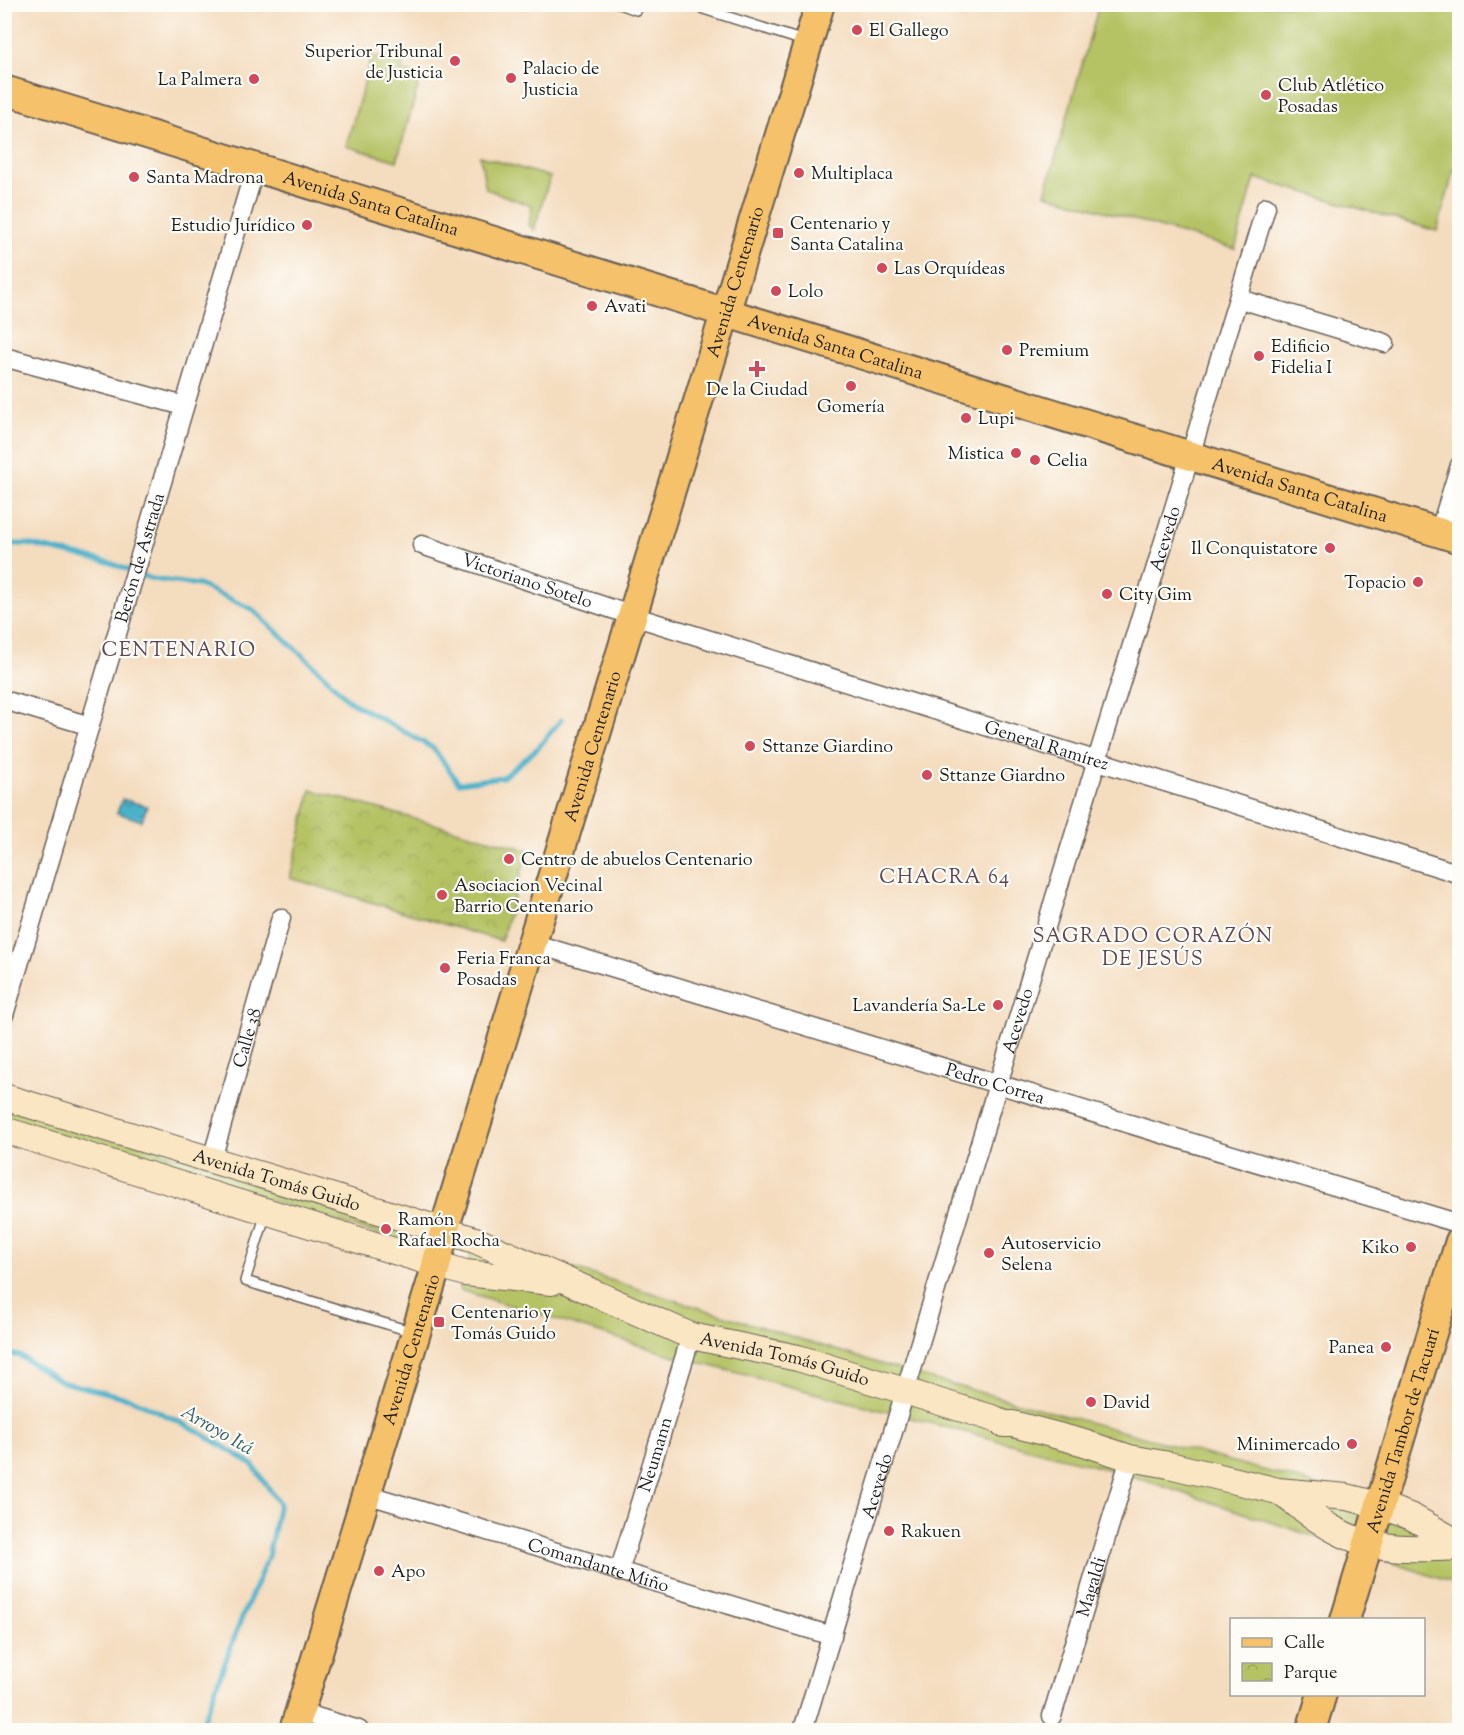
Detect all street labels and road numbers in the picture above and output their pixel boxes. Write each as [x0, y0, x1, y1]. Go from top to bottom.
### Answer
street label: Avenida Santa Catalina [279, 166, 462, 244]
street label: Avenida Centenario [701, 203, 772, 361]
street label: Avenida Santa Catalina [744, 309, 926, 388]
street label: Avenida Santa Catalina [1208, 452, 1390, 531]
street label: Berón de Astrada [110, 490, 173, 626]
street label: Acevedo [1144, 503, 1189, 575]
street label: Victoriano Sotelo [458, 548, 596, 616]
street label: Avenida Centenario [559, 668, 630, 826]
street label: General Ramírez [981, 715, 1112, 779]
street label: Acevedo [997, 985, 1042, 1057]
street label: Calle 38 [228, 1006, 269, 1071]
street label: Pedro Correa [942, 1058, 1047, 1112]
street label: Avenida Tomás Guido [189, 1144, 363, 1219]
street label: Avenida Centenario [377, 1271, 448, 1429]
street label: Avenida Tambor de Tacuarí [1361, 1325, 1448, 1537]
street label: Avenida Tomás Guido [697, 1327, 872, 1394]
street label: Neumann [633, 1414, 681, 1496]
street label: Acevedo [856, 1450, 901, 1522]
street label: Comandante Miño [524, 1533, 672, 1601]
street label: Magaldi [1072, 1554, 1114, 1621]

